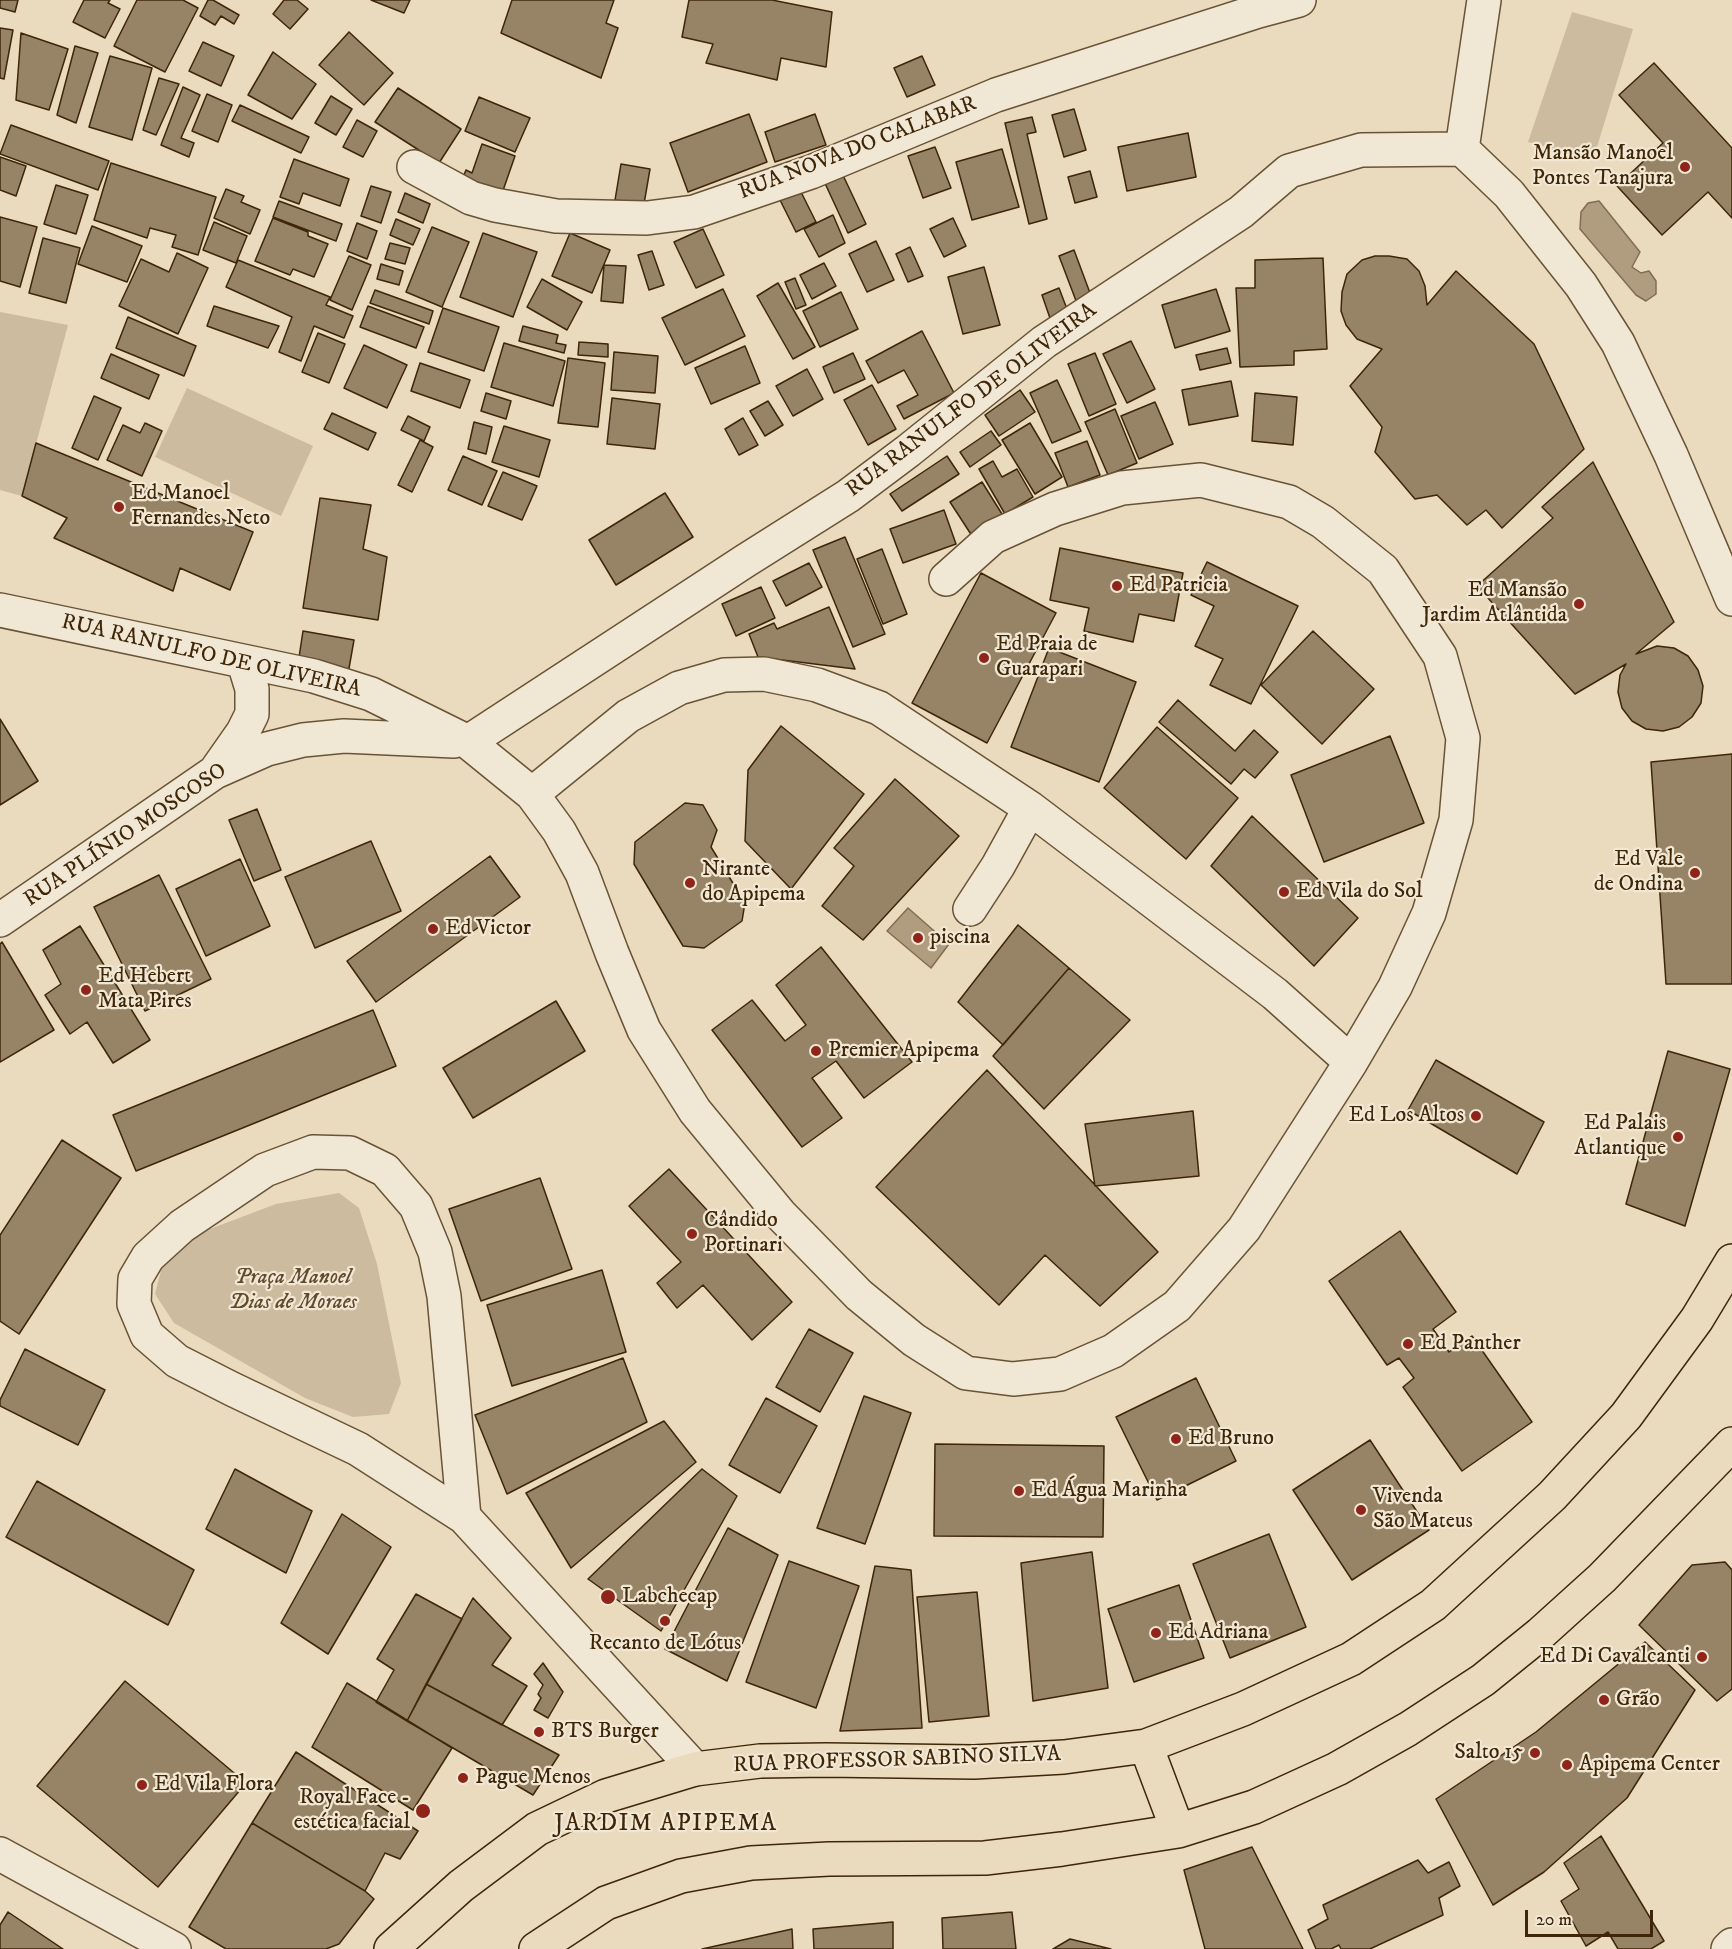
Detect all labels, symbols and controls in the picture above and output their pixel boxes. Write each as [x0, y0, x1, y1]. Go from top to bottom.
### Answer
street label: RUA NOVA DO CALABAR [735, 91, 981, 207]
place label: Mansão Manoel Pontes Tanajura [1532, 141, 1673, 192]
marker: Mansão Manoel Pontes Tanajura [1678, 160, 1692, 174]
street label: RUA RANULFO DE OLIVEIRA [842, 298, 1102, 504]
place label: Ed Manoel Fernandes Neto [131, 481, 270, 532]
marker: Ed Manoel Fernandes Neto [112, 500, 126, 514]
place label: Ed Patricia [1129, 573, 1228, 599]
place label: Ed Mansão Jardim Atlântida [1422, 578, 1567, 630]
marker: Ed Patricia [1110, 579, 1124, 593]
marker: Ed Mansão Jardim Atlântida [1572, 597, 1586, 611]
street label: RUA RANULFO DE OLIVEIRA [59, 610, 363, 704]
place label: Ed Praia de Guarapari [996, 632, 1097, 684]
marker: Ed Praia de Guarapari [977, 651, 991, 665]
street label: RUA PLÍNIO MOSCOSO [20, 758, 232, 914]
place label: Ed Vale de Ondina [1594, 847, 1683, 898]
place label: Nirante do Apipema [702, 857, 805, 908]
marker: Ed Vale de Ondina [1688, 866, 1702, 880]
marker: Nirante do Apipema [683, 876, 697, 890]
place label: Ed Vila do Sol [1296, 879, 1423, 905]
marker: Ed Vila do Sol [1277, 885, 1291, 899]
place label: Ed Victor [445, 916, 531, 942]
marker: Ed Victor [426, 922, 440, 936]
place label: piscina [930, 925, 990, 951]
marker: piscina [911, 931, 925, 945]
place label: Ed Hebert Mata Pires [98, 964, 192, 1016]
marker: Ed Hebert Mata Pires [79, 983, 93, 997]
place label: Premier Apipema [828, 1038, 979, 1064]
marker: Premier Apipema [809, 1044, 823, 1058]
place label: Ed Los Altos [1348, 1103, 1464, 1129]
marker: Ed Los Altos [1469, 1109, 1483, 1123]
place label: Ed Palais Atlantique [1574, 1111, 1666, 1162]
marker: Ed Palais Atlantique [1671, 1130, 1685, 1144]
place label: Cândido Portinari [704, 1208, 783, 1260]
marker: Cândido Portinari [685, 1227, 699, 1241]
park label: Praça Manoel Dias de Moraes [229, 1265, 357, 1316]
place label: Ed Panther [1420, 1331, 1521, 1357]
marker: Ed Panther [1401, 1337, 1415, 1351]
place label: Ed Bruno [1188, 1426, 1274, 1452]
marker: Ed Bruno [1169, 1432, 1183, 1446]
place label: Ed Água Marinha [1031, 1478, 1187, 1504]
marker: Ed Água Marinha [1012, 1484, 1026, 1498]
place label: Vivenda São Mateus [1373, 1484, 1473, 1536]
marker: Vivenda São Mateus [1354, 1503, 1368, 1517]
place label: Labchecap [622, 1584, 717, 1610]
marker: Labchecap [599, 1588, 617, 1606]
marker: Recanto de Lótus [658, 1614, 672, 1628]
place label: Ed Adriana [1168, 1620, 1268, 1646]
marker: Ed Adriana [1149, 1626, 1163, 1640]
place label: Recanto de Lótus [589, 1631, 741, 1657]
place label: Ed Di Cavalcanti [1540, 1644, 1690, 1670]
marker: Ed Di Cavalcanti [1695, 1650, 1709, 1664]
place label: Grão [1616, 1687, 1660, 1713]
marker: Grão [1597, 1693, 1611, 1707]
place label: BTS Burger [551, 1719, 659, 1745]
marker: BTS Burger [532, 1725, 546, 1739]
place label: Salto 15 [1454, 1740, 1523, 1766]
street label: RUA PROFESSOR SABINO SILVA [733, 1742, 1061, 1780]
marker: Salto 15 [1528, 1746, 1542, 1760]
place label: Apipema Center [1579, 1752, 1720, 1778]
marker: Apipema Center [1560, 1758, 1574, 1772]
place label: Pague Menos [475, 1765, 591, 1791]
marker: Pague Menos [456, 1771, 470, 1785]
place label: Ed Vila Flora [154, 1772, 274, 1798]
marker: Ed Vila Flora [135, 1778, 149, 1792]
place label: Royal Face - estética facial [294, 1785, 410, 1837]
marker: Royal Face - estética facial [414, 1802, 432, 1820]
district label: JARDIM APIPEMA [554, 1811, 778, 1839]
scale bar [1528, 1898, 1656, 1936]
text: 20 m [1536, 1909, 1572, 1931]

